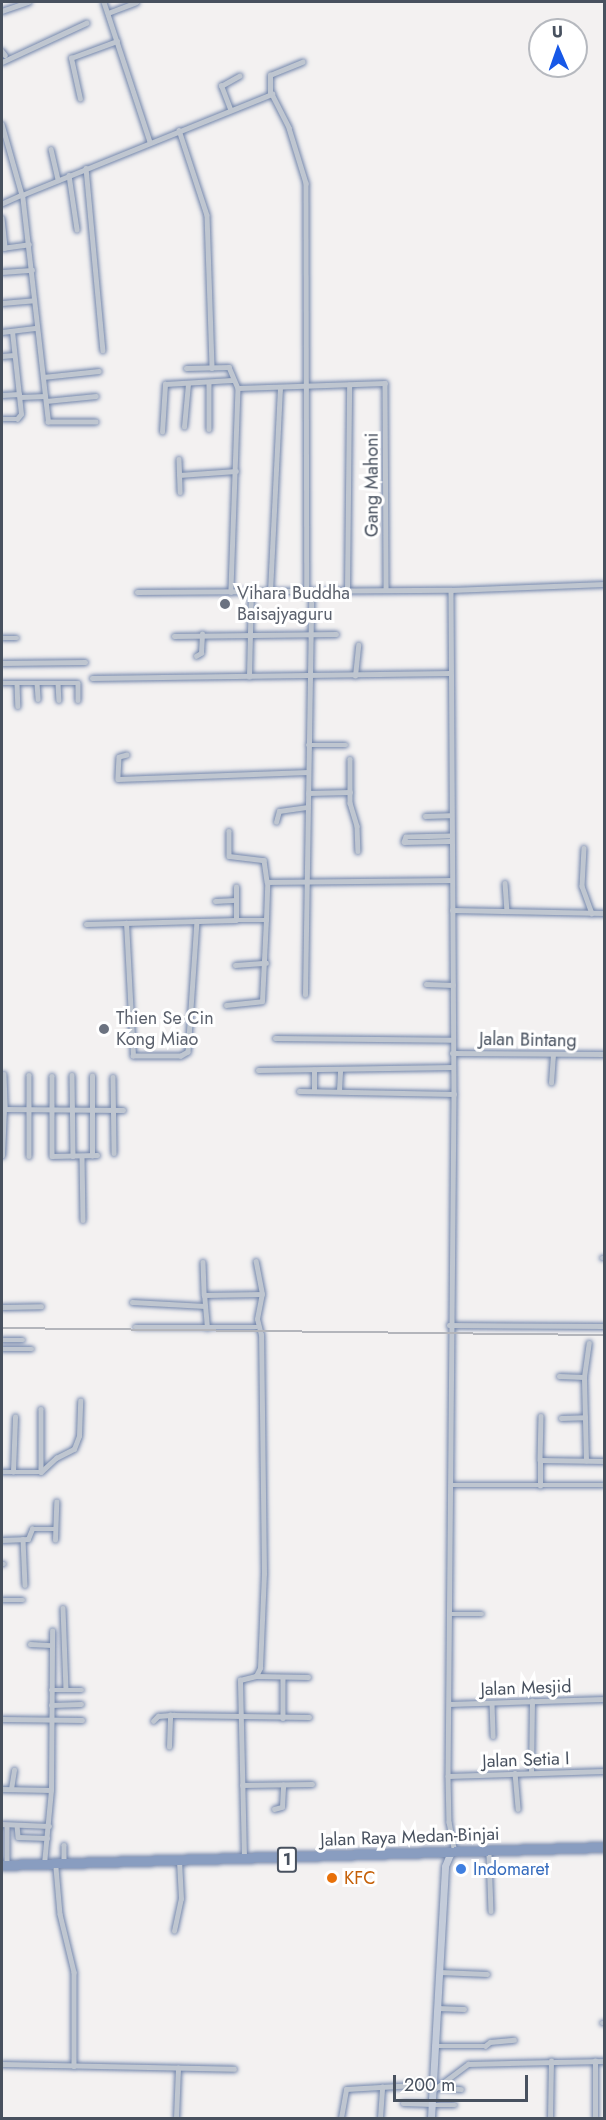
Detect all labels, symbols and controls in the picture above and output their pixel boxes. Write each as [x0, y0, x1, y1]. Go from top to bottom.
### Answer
north arrow [528, 18, 588, 78]
text: U [551, 20, 563, 43]
street label: Gang Mahoni [361, 433, 383, 537]
place label: Vihara Buddha Baisajyaguru [237, 583, 350, 626]
marker: Vihara Buddha Baisajyaguru [218, 597, 232, 611]
place label: Thien Se Cin Kong Miao [116, 1008, 214, 1050]
marker: Thien Se Cin Kong Miao [97, 1022, 111, 1036]
street label: Jalan Bintang [479, 1028, 577, 1052]
street label: Jalan Mesjid [480, 1676, 572, 1700]
street label: Jalan Setia I [482, 1748, 570, 1772]
street label: Jalan Raya Medan-Binjai [320, 1823, 500, 1851]
road number: 1 [276, 1847, 298, 1873]
place label: Indomaret [473, 1858, 549, 1880]
marker: Indomaret [454, 1862, 468, 1876]
place label: KFC [344, 1867, 375, 1889]
marker: KFC [325, 1871, 339, 1885]
scale bar [396, 2063, 531, 2101]
text: 200 m [404, 2072, 455, 2098]

